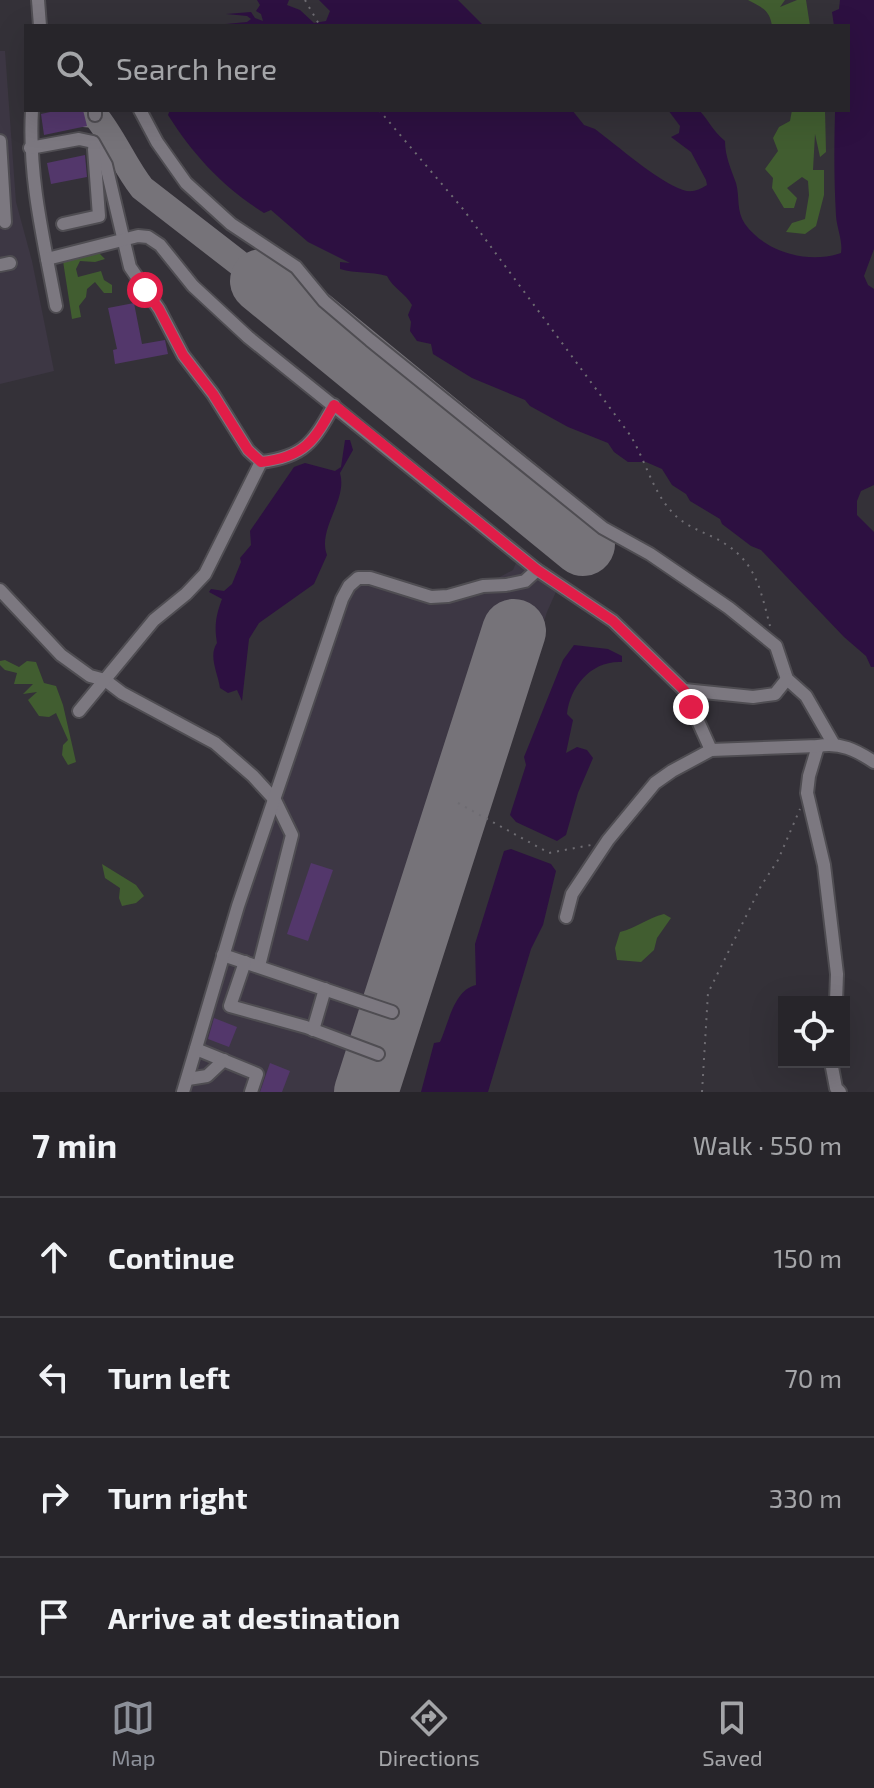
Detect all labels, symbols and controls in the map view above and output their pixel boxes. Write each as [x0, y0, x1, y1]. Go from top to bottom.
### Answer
search box [24, 24, 850, 112]
icon: search [52, 46, 96, 90]
text: Search here [116, 50, 277, 86]
route start [127, 272, 163, 308]
route end [673, 689, 709, 725]
map controls [778, 996, 850, 1068]
button: locate [778, 996, 850, 1068]
text: 7 min [32, 1124, 117, 1165]
text: Walk · 550 m [693, 1129, 842, 1160]
icon: ahead [32, 1235, 76, 1279]
text: Continue [108, 1239, 235, 1275]
text: 150 m [773, 1242, 842, 1273]
icon: left [32, 1355, 76, 1399]
text: Turn left [108, 1359, 230, 1395]
text: 70 m [784, 1362, 842, 1393]
icon: right [32, 1475, 76, 1519]
text: Turn right [108, 1479, 248, 1515]
text: 330 m [769, 1482, 842, 1513]
icon: arrive [32, 1595, 76, 1639]
text: Arrive at destination [108, 1599, 400, 1635]
tab: Map [111, 1696, 155, 1770]
tab: Directions [378, 1696, 480, 1770]
tab: Saved [702, 1696, 763, 1770]

